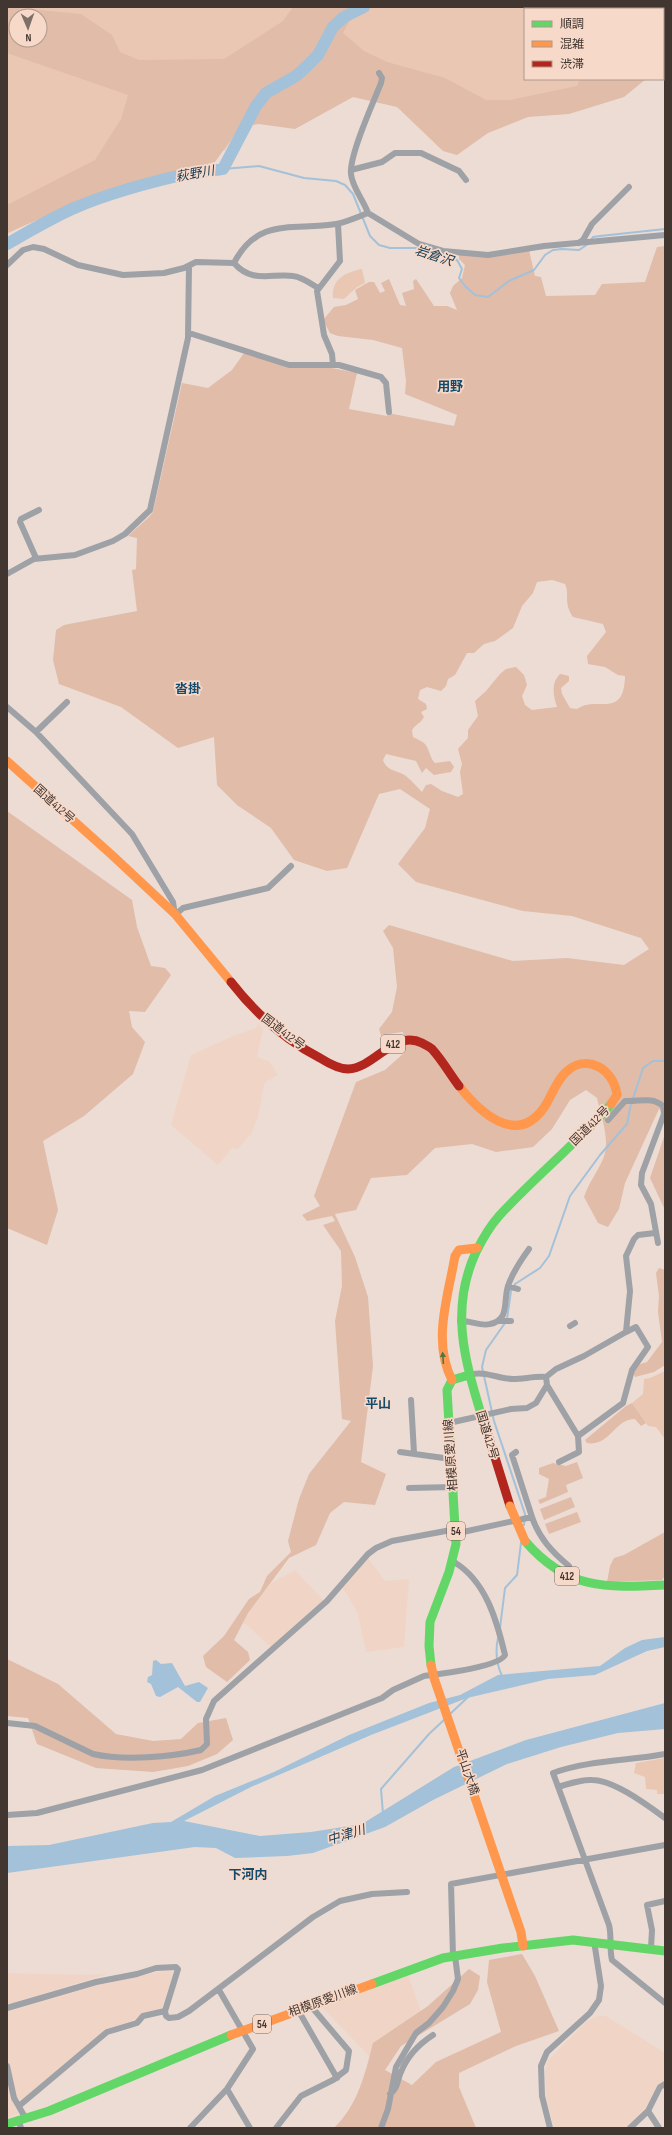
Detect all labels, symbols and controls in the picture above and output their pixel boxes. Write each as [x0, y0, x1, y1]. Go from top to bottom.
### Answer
north arrow [8, 8, 48, 48]
legend [524, 8, 664, 80]
text: 順調 [560, 17, 584, 32]
text: N [25, 31, 31, 44]
text: 混雑 [560, 37, 584, 52]
text: 渋滞 [560, 57, 584, 72]
water label: 萩野川 [174, 162, 218, 185]
water label: 岩倉沢 [413, 242, 457, 270]
district label: 用野 [437, 379, 463, 395]
district label: 沓掛 [175, 681, 201, 697]
street label: 国道412号 [30, 782, 78, 826]
street label: 国道412号 [258, 1011, 308, 1053]
road number: 412 [381, 1035, 405, 1053]
street label: 国道412号 [567, 1103, 613, 1149]
one-way arrow [440, 1352, 447, 1364]
district label: 平山 [365, 1396, 391, 1412]
street label: 国道412号 [472, 1409, 502, 1461]
street label: 相模原愛川線 [441, 1419, 461, 1491]
road number: 54 [447, 1522, 465, 1540]
road number: 412 [555, 1567, 579, 1585]
street label: 平山大橋 [452, 1747, 482, 1797]
water label: 中津川 [325, 1821, 369, 1848]
district label: 下河内 [228, 1867, 268, 1883]
street label: 相模原愛川線 [287, 1982, 359, 2020]
road number: 54 [253, 2015, 271, 2033]

